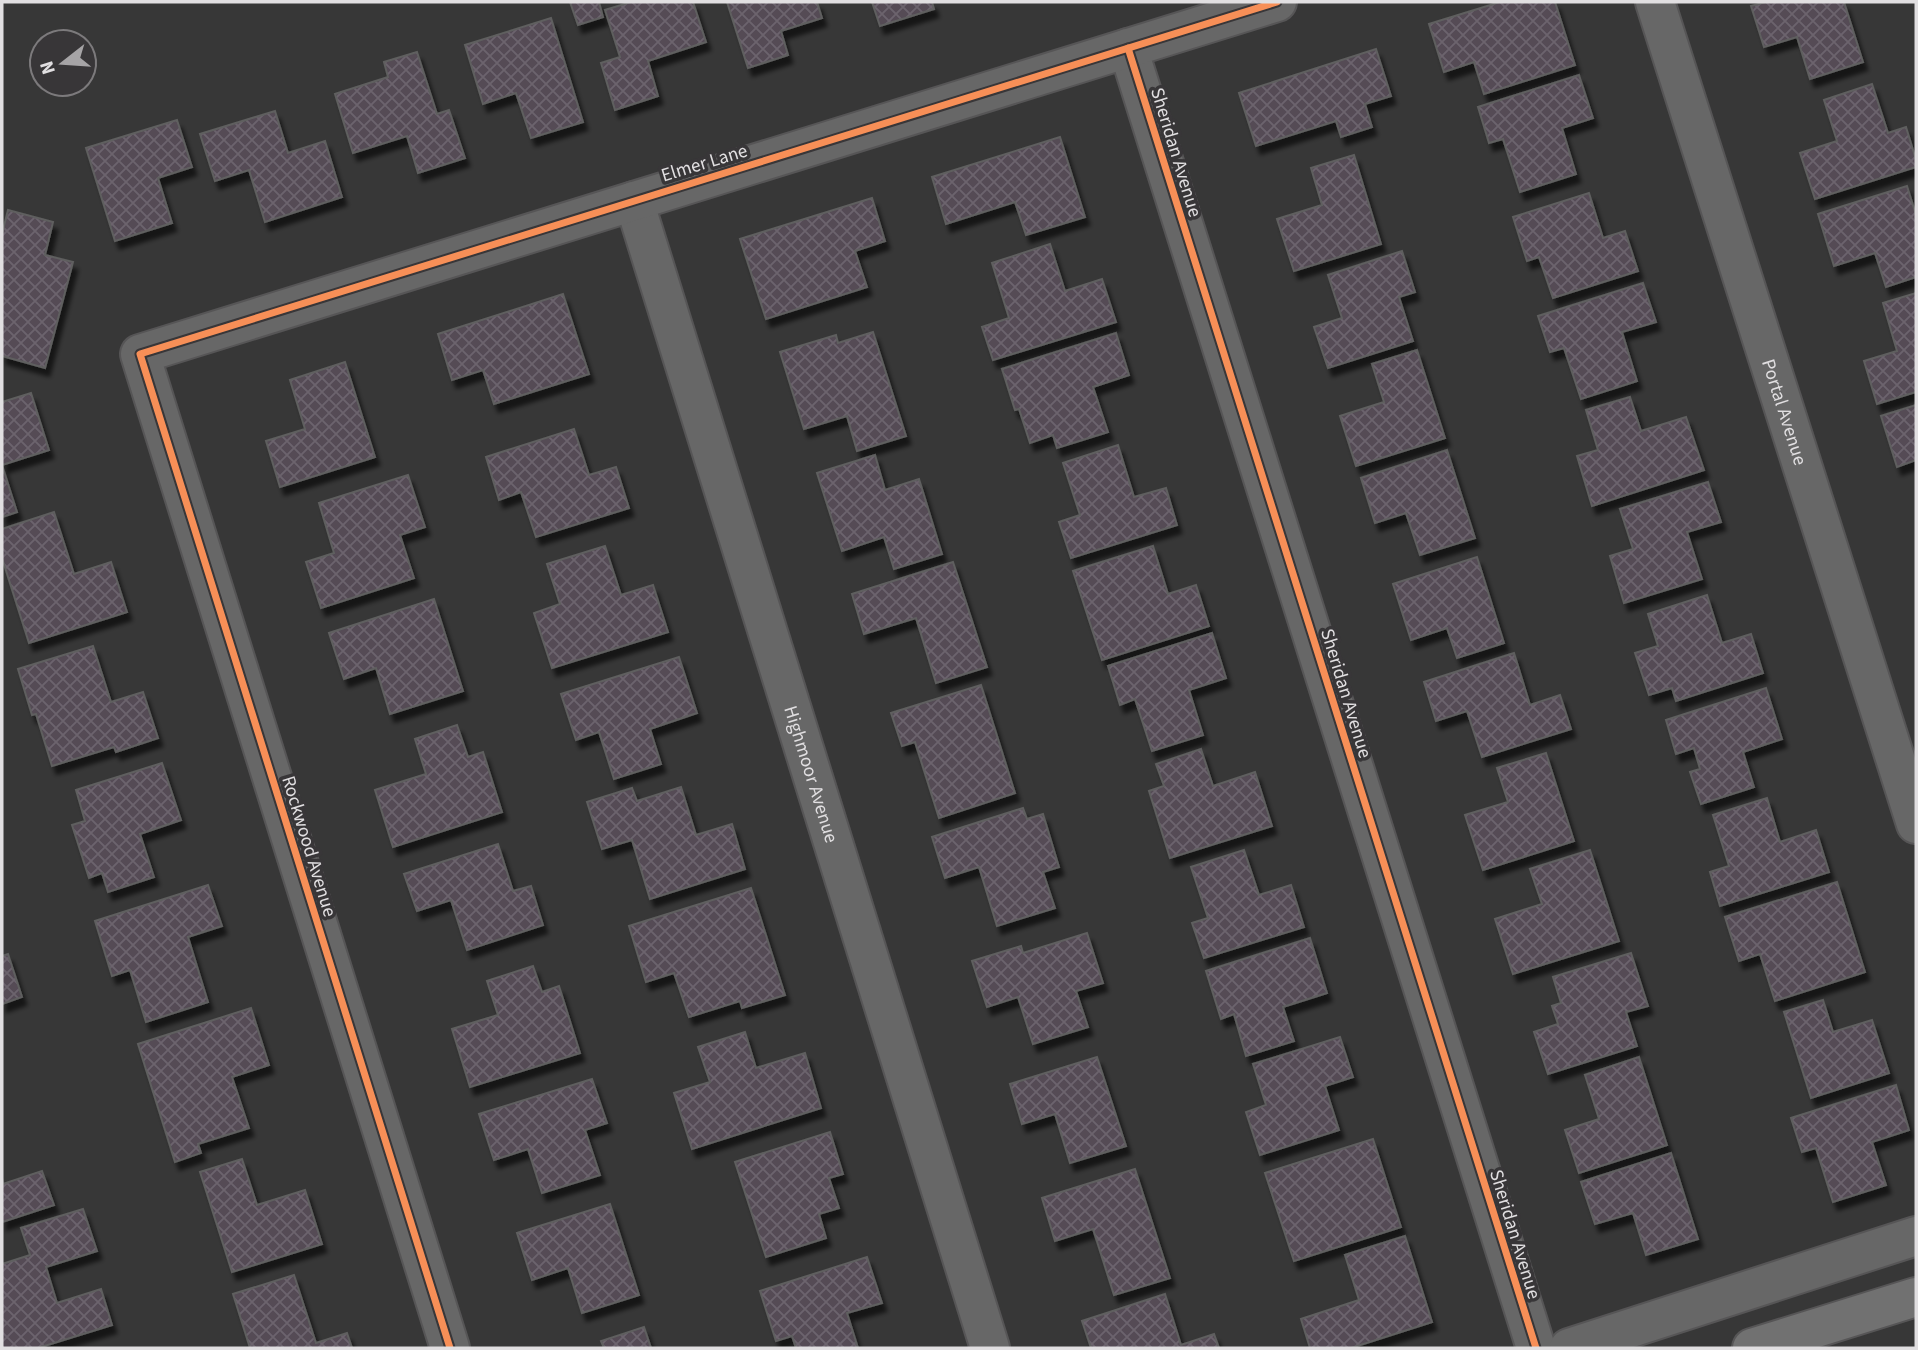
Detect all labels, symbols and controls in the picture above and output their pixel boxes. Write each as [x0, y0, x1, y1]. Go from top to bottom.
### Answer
north arrow [28, 28, 98, 98]
text: N [33, 58, 63, 78]
street label: Sheridan Avenue [1143, 84, 1208, 220]
street label: Elmer Lane [658, 138, 751, 189]
street label: Portal Avenue [1754, 356, 1813, 469]
street label: Sheridan Avenue [1313, 625, 1378, 761]
street label: Highmoor Avenue [776, 702, 844, 846]
street label: Rockwood Avenue [274, 773, 343, 920]
street label: Sheridan Avenue [1482, 1166, 1547, 1302]

